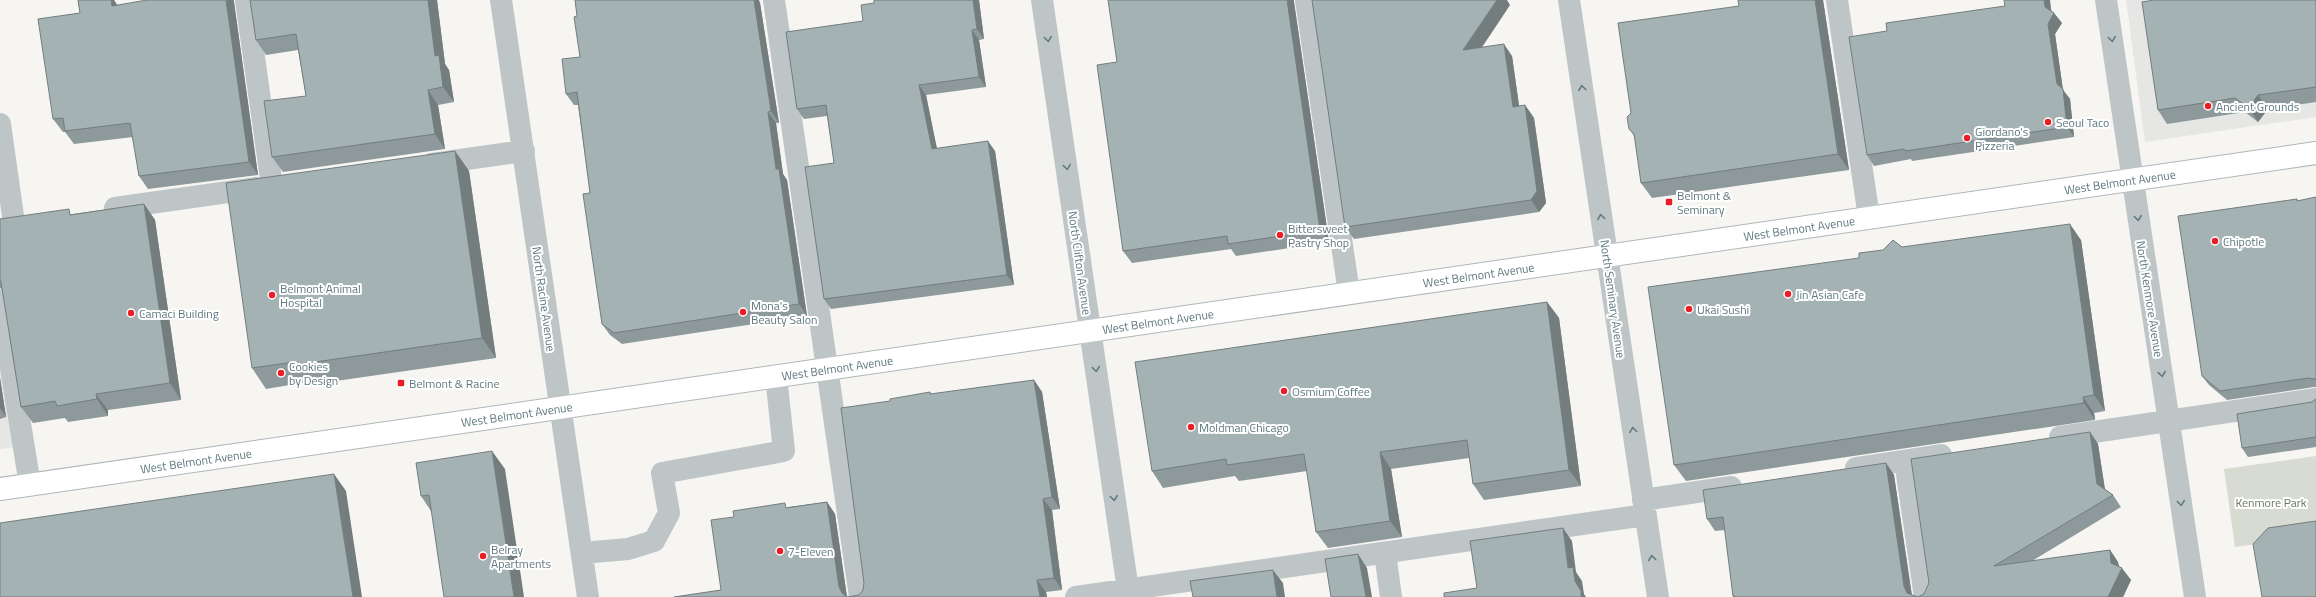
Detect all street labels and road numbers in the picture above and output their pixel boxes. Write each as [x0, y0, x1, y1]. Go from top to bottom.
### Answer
street label: West Belmont Avenue [2063, 164, 2177, 199]
street label: North Clifton Avenue [1063, 210, 1097, 316]
street label: West Belmont Avenue [1742, 211, 1856, 245]
street label: North Seminary Avenue [1595, 238, 1631, 360]
street label: North Kenmore Avenue [2131, 239, 2169, 359]
street label: North Racine Avenue [527, 245, 561, 353]
street label: West Belmont Avenue [1422, 257, 1536, 292]
street label: West Belmont Avenue [1101, 304, 1215, 338]
street label: West Belmont Avenue [780, 350, 894, 385]
street label: West Belmont Avenue [460, 397, 574, 432]
street label: West Belmont Avenue [139, 443, 253, 478]

